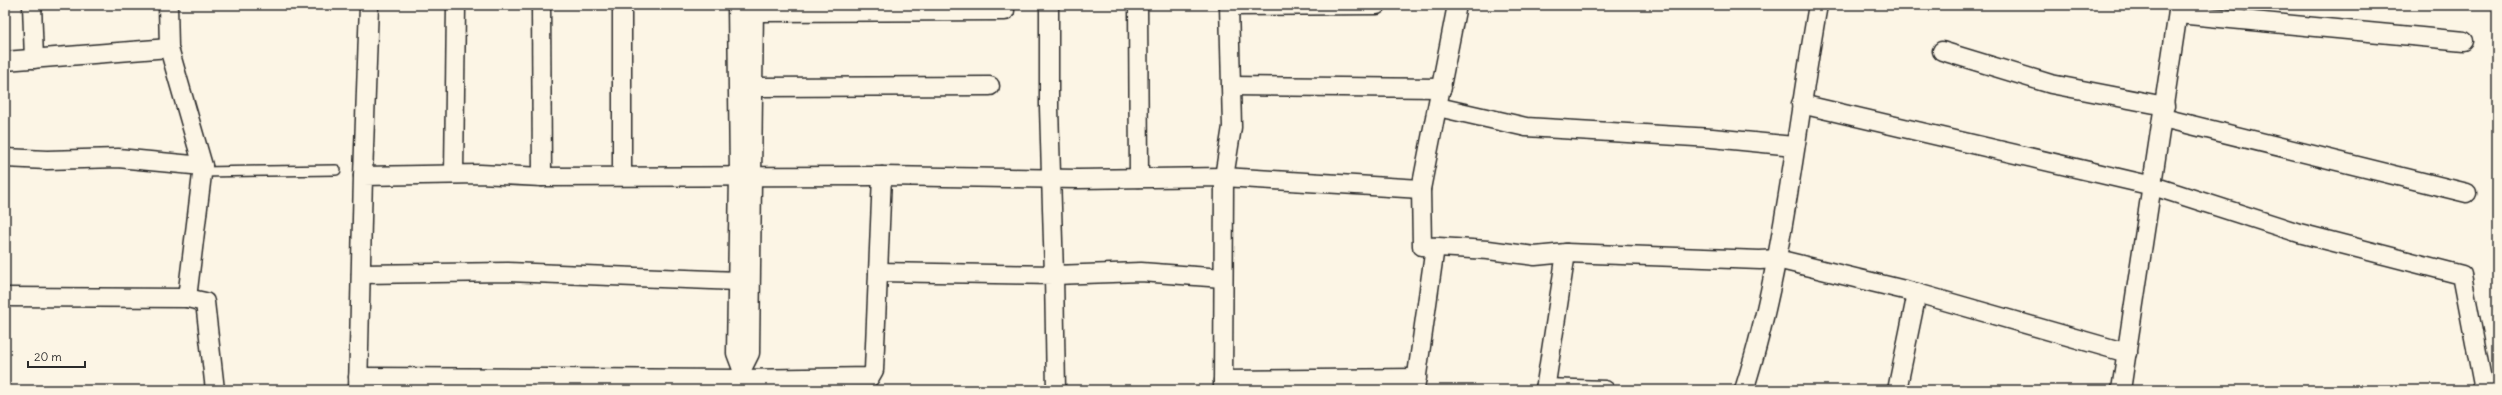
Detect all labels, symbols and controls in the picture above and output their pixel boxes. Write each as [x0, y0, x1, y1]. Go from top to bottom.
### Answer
scale bar [28, 343, 85, 369]
text: 20 m [34, 349, 62, 364]

